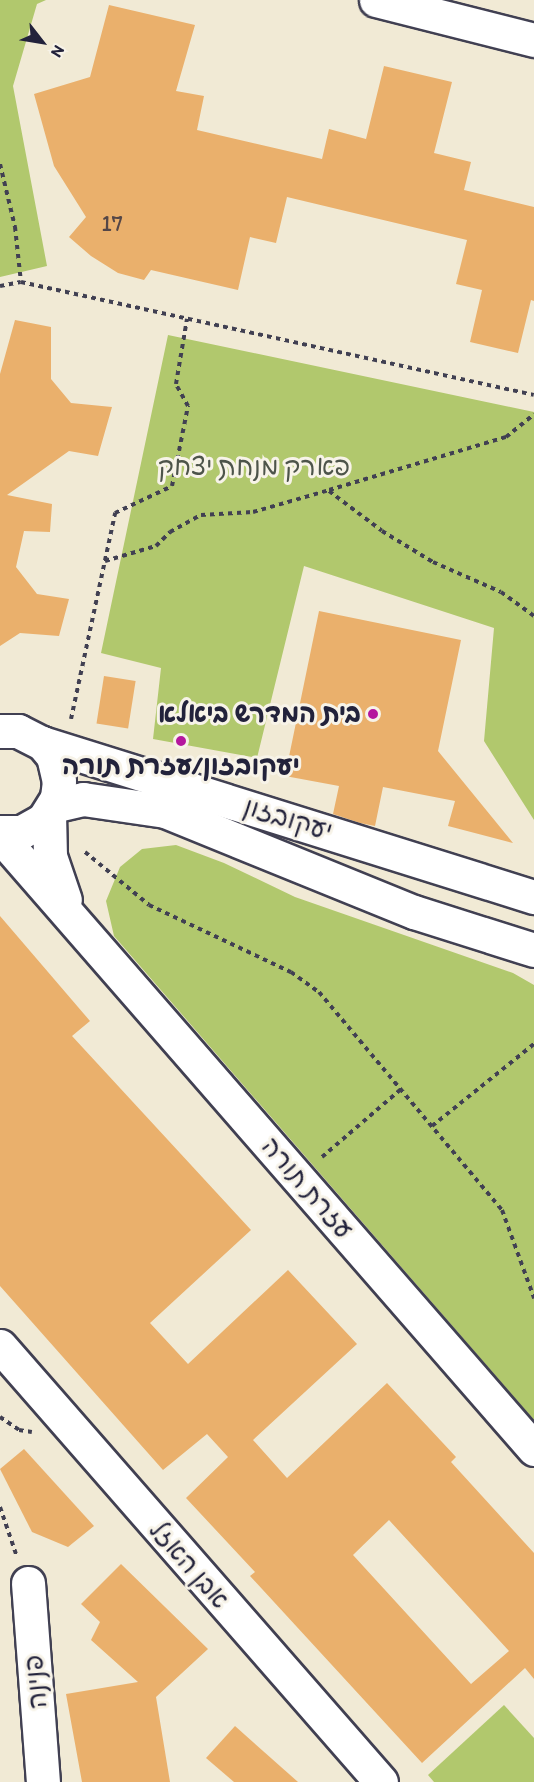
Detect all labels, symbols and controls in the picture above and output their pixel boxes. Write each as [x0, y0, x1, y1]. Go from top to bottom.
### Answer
north arrow [12, 12, 72, 72]
text: N [47, 42, 69, 61]
house number: 17 [101, 211, 123, 237]
park label: פארק מנחת יצחק [158, 451, 350, 483]
place label: בית המדרש ביאלא [158, 698, 361, 730]
marker: בית המדרש ביאלא [366, 707, 380, 721]
marker: יעקובזון/עזרת תורה [174, 734, 188, 748]
place label: יעקובזון/עזרת תורה [62, 750, 300, 782]
street label: יעקובזון [240, 791, 336, 847]
street label: עזרת תורה [255, 1131, 359, 1245]
street label: אבן האזל [143, 1515, 235, 1615]
street label: פנינה [18, 1654, 54, 1710]

